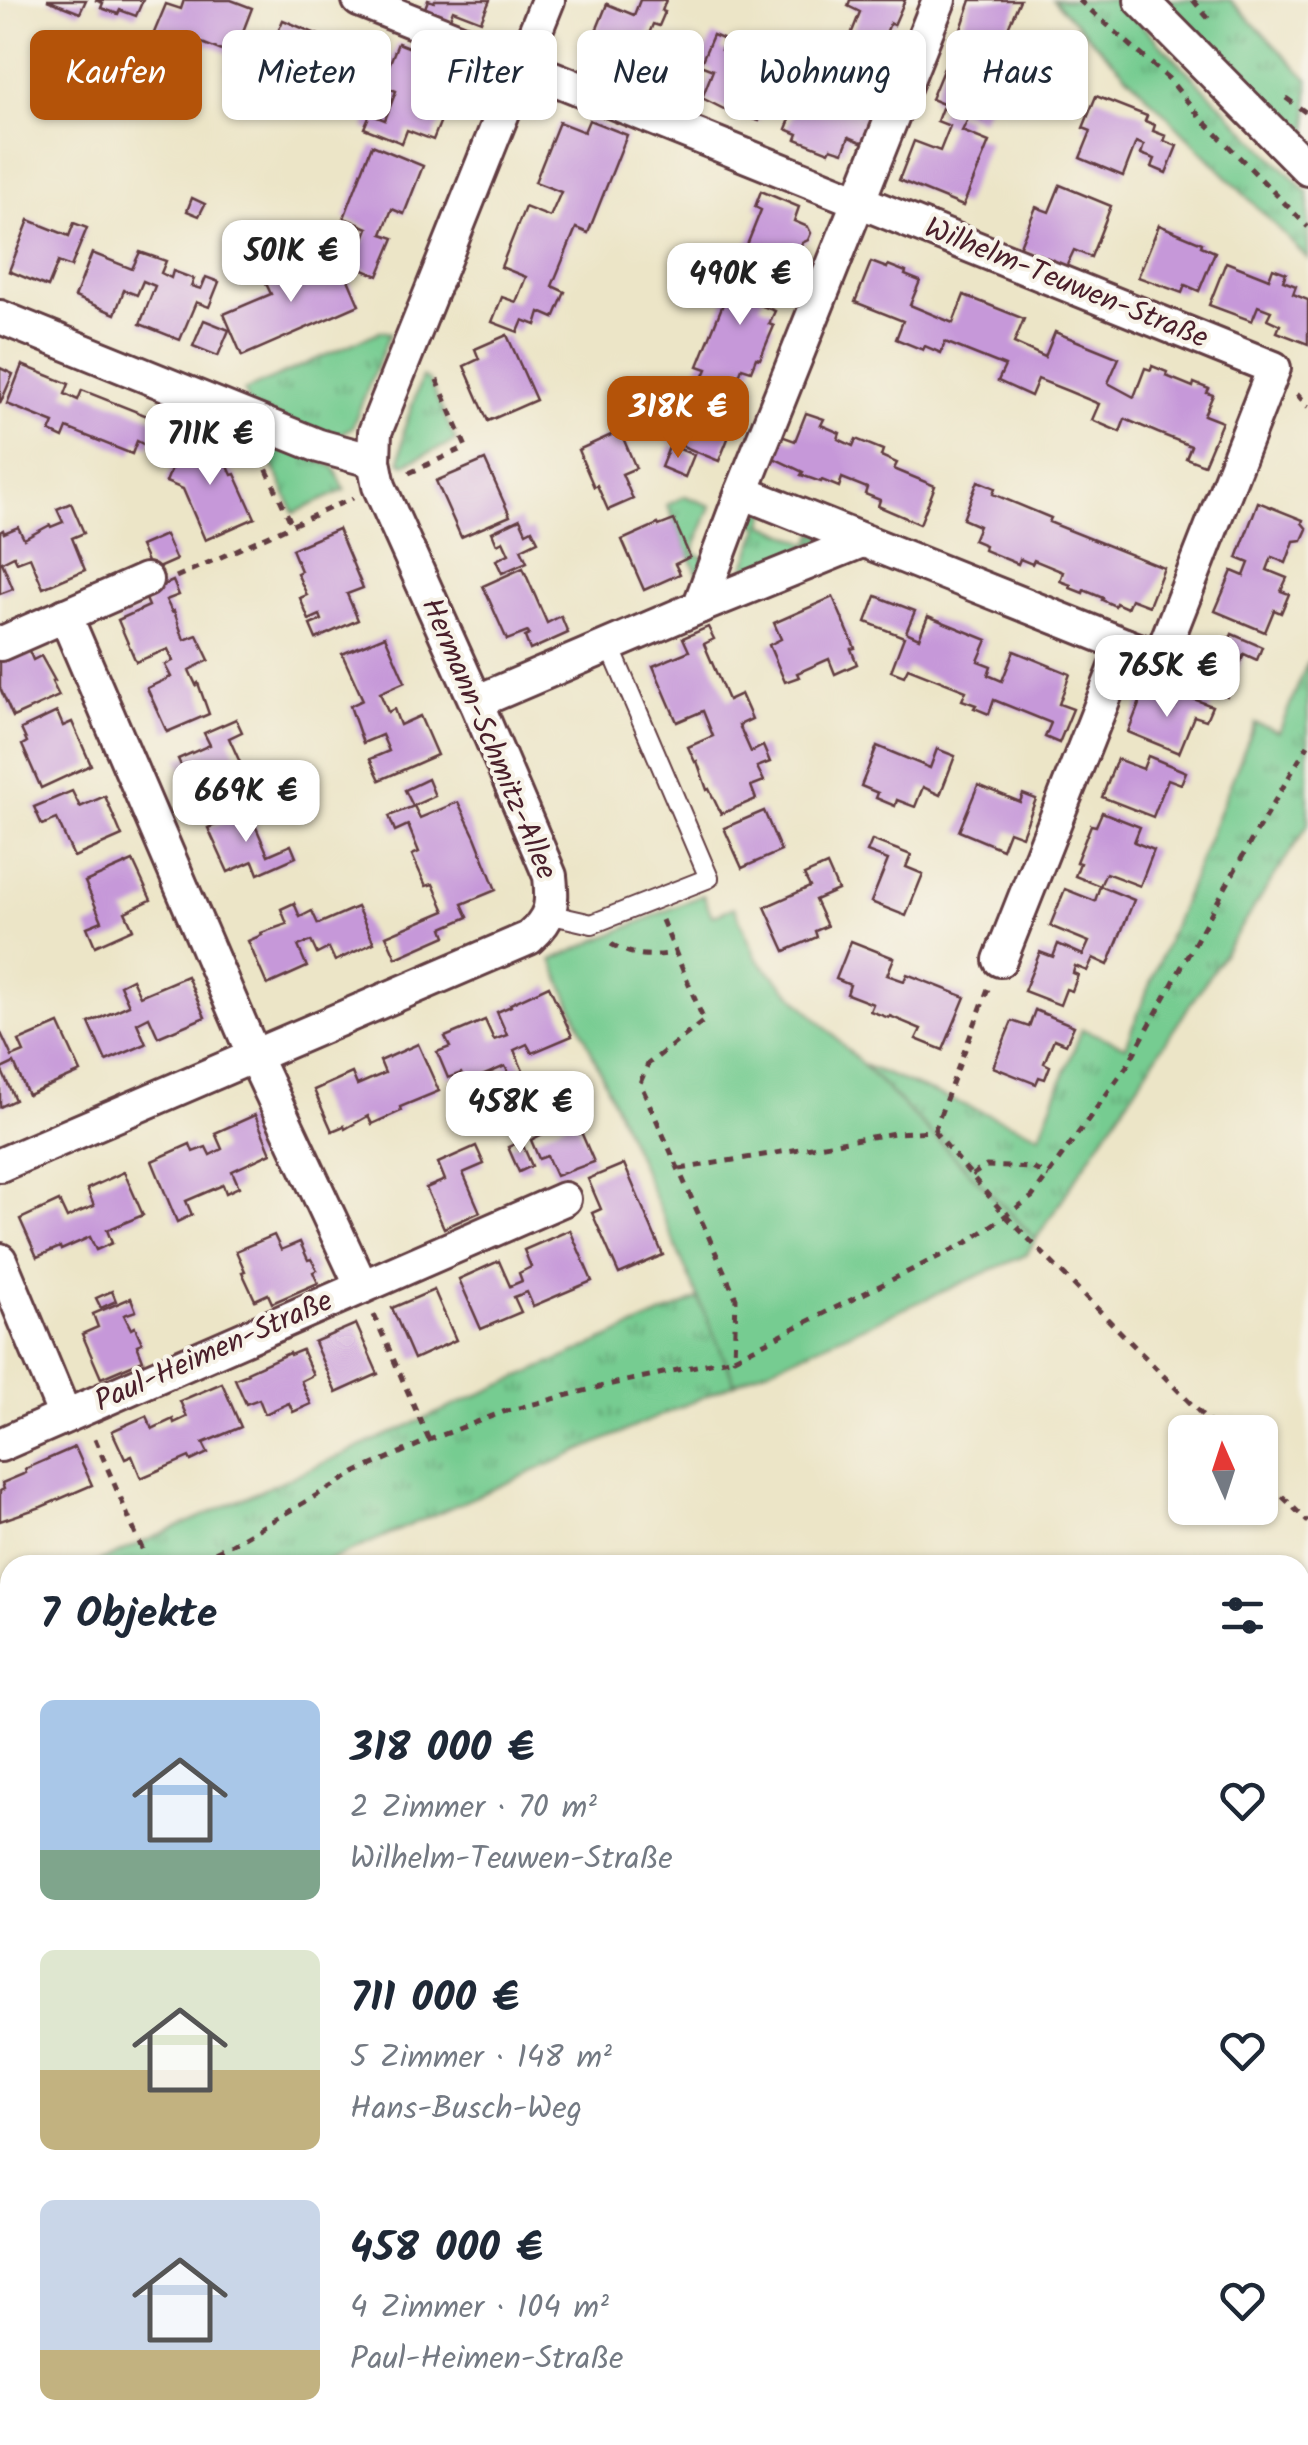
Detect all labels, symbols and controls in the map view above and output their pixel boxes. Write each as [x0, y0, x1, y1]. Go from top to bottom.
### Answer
chip: Kaufen [30, 30, 202, 120]
chip: Mieten [222, 30, 391, 120]
chip: Filter [411, 30, 557, 120]
chip: Neu [577, 30, 704, 120]
chip: Wohnung [724, 30, 926, 120]
chip: Haus [946, 30, 1088, 120]
street label: Wilhelm-Teuwen-Straße [917, 205, 1215, 363]
pin: 501K € [210, 220, 372, 305]
text: 501K € [244, 227, 338, 278]
pin: 490K € [659, 243, 821, 328]
text: 490K € [689, 250, 791, 301]
pin: 318K € [597, 376, 759, 461]
text: 318K € [629, 383, 727, 434]
pin: 711K € [129, 403, 291, 488]
text: 711K € [167, 410, 253, 461]
street label: Hermann-Schmitz-Allee [407, 591, 569, 887]
pin: 765K € [1086, 635, 1248, 720]
text: 765K € [1117, 642, 1217, 693]
pin: 669K € [165, 760, 327, 845]
text: 669K € [195, 767, 297, 818]
pin: 458K € [439, 1071, 601, 1156]
text: 458K € [468, 1078, 572, 1129]
street label: Paul-Heimen-Straße [87, 1278, 341, 1426]
north arrow [1168, 1415, 1278, 1525]
map controls [1168, 1415, 1278, 1525]
text: 7 Objekte [40, 1582, 217, 1649]
icon: filters [1215, 1588, 1270, 1643]
text: 318 000 € [350, 1716, 534, 1783]
icon: home [120, 1740, 240, 1860]
icon: heart [1215, 1773, 1270, 1828]
text: 2 Zimmer · 70 m² [350, 1783, 597, 1834]
text: Wilhelm-Teuwen-Straße [350, 1834, 673, 1885]
text: 711 000 € [350, 1966, 519, 2033]
icon: home [120, 1990, 240, 2110]
icon: heart [1215, 2023, 1270, 2078]
text: 5 Zimmer · 148 m² [350, 2033, 612, 2084]
text: Hans-Busch-Weg [350, 2084, 582, 2135]
text: 458 000 € [350, 2216, 543, 2283]
icon: home [120, 2240, 240, 2360]
icon: heart [1215, 2273, 1270, 2328]
text: 4 Zimmer · 104 m² [350, 2283, 609, 2334]
text: Paul-Heimen-Straße [350, 2334, 623, 2385]

